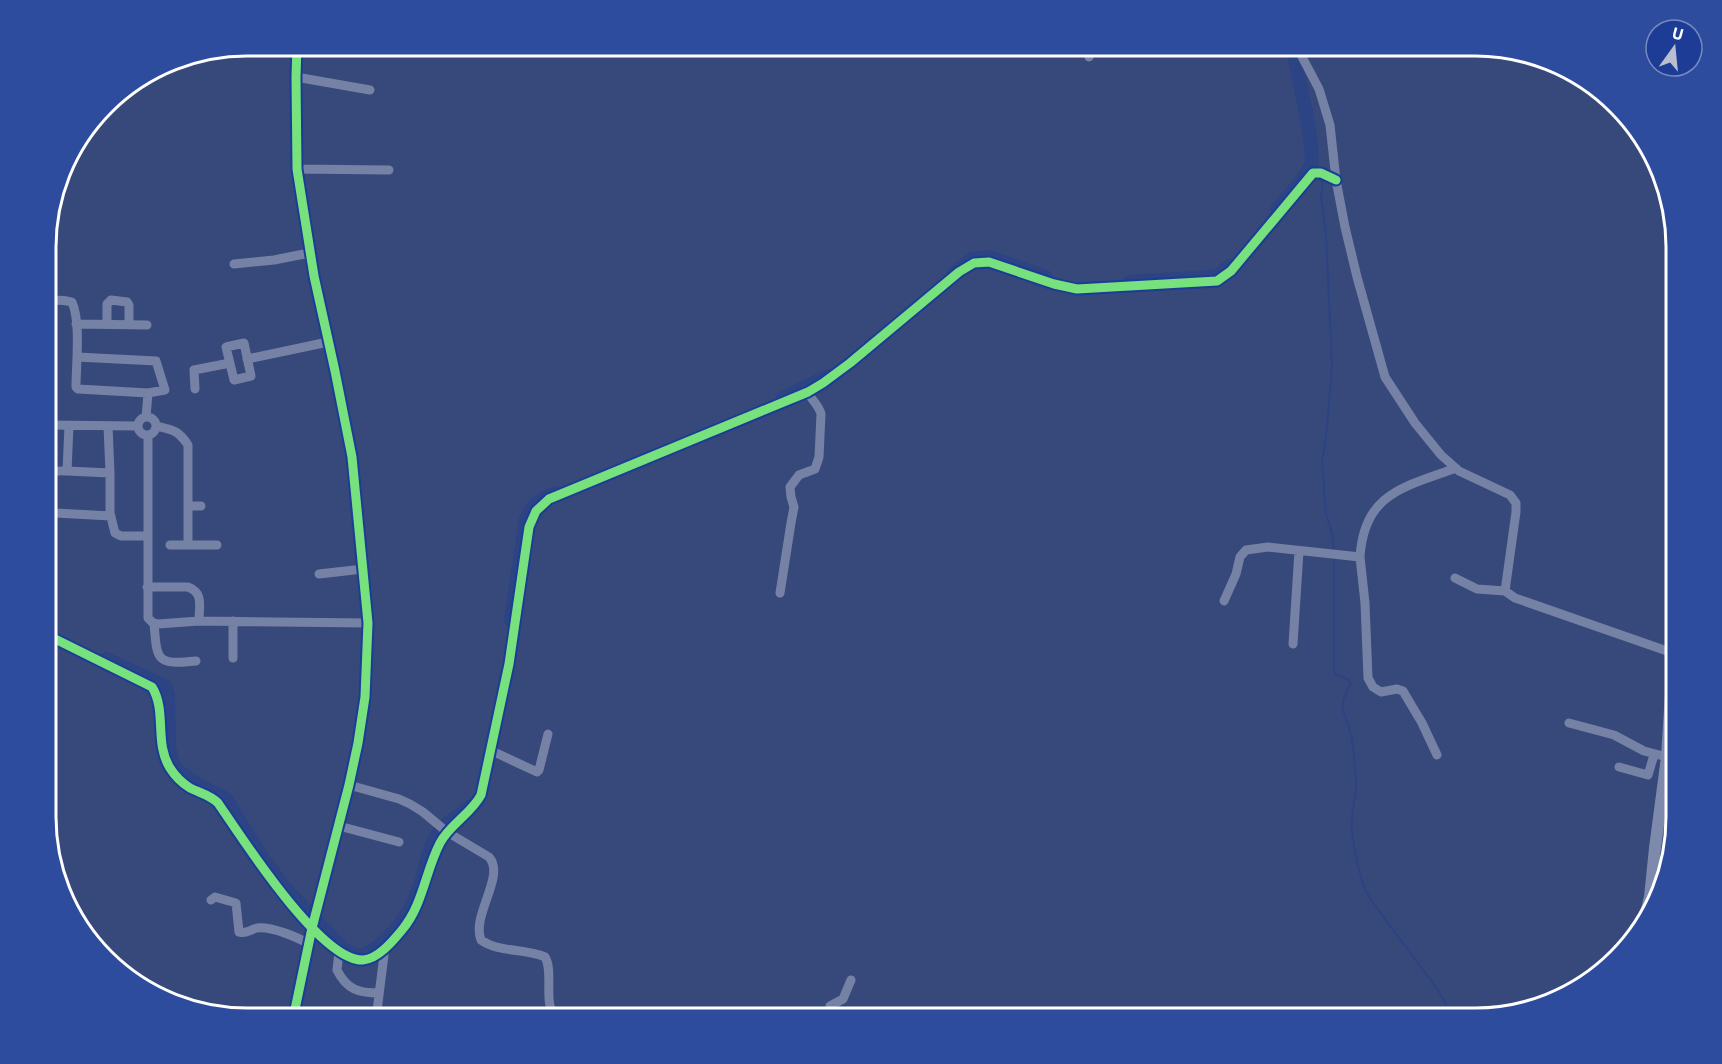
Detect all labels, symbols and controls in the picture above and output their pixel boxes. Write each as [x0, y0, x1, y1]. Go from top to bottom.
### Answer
north arrow [1644, 18, 1704, 78]
text: U [1670, 22, 1686, 45]

